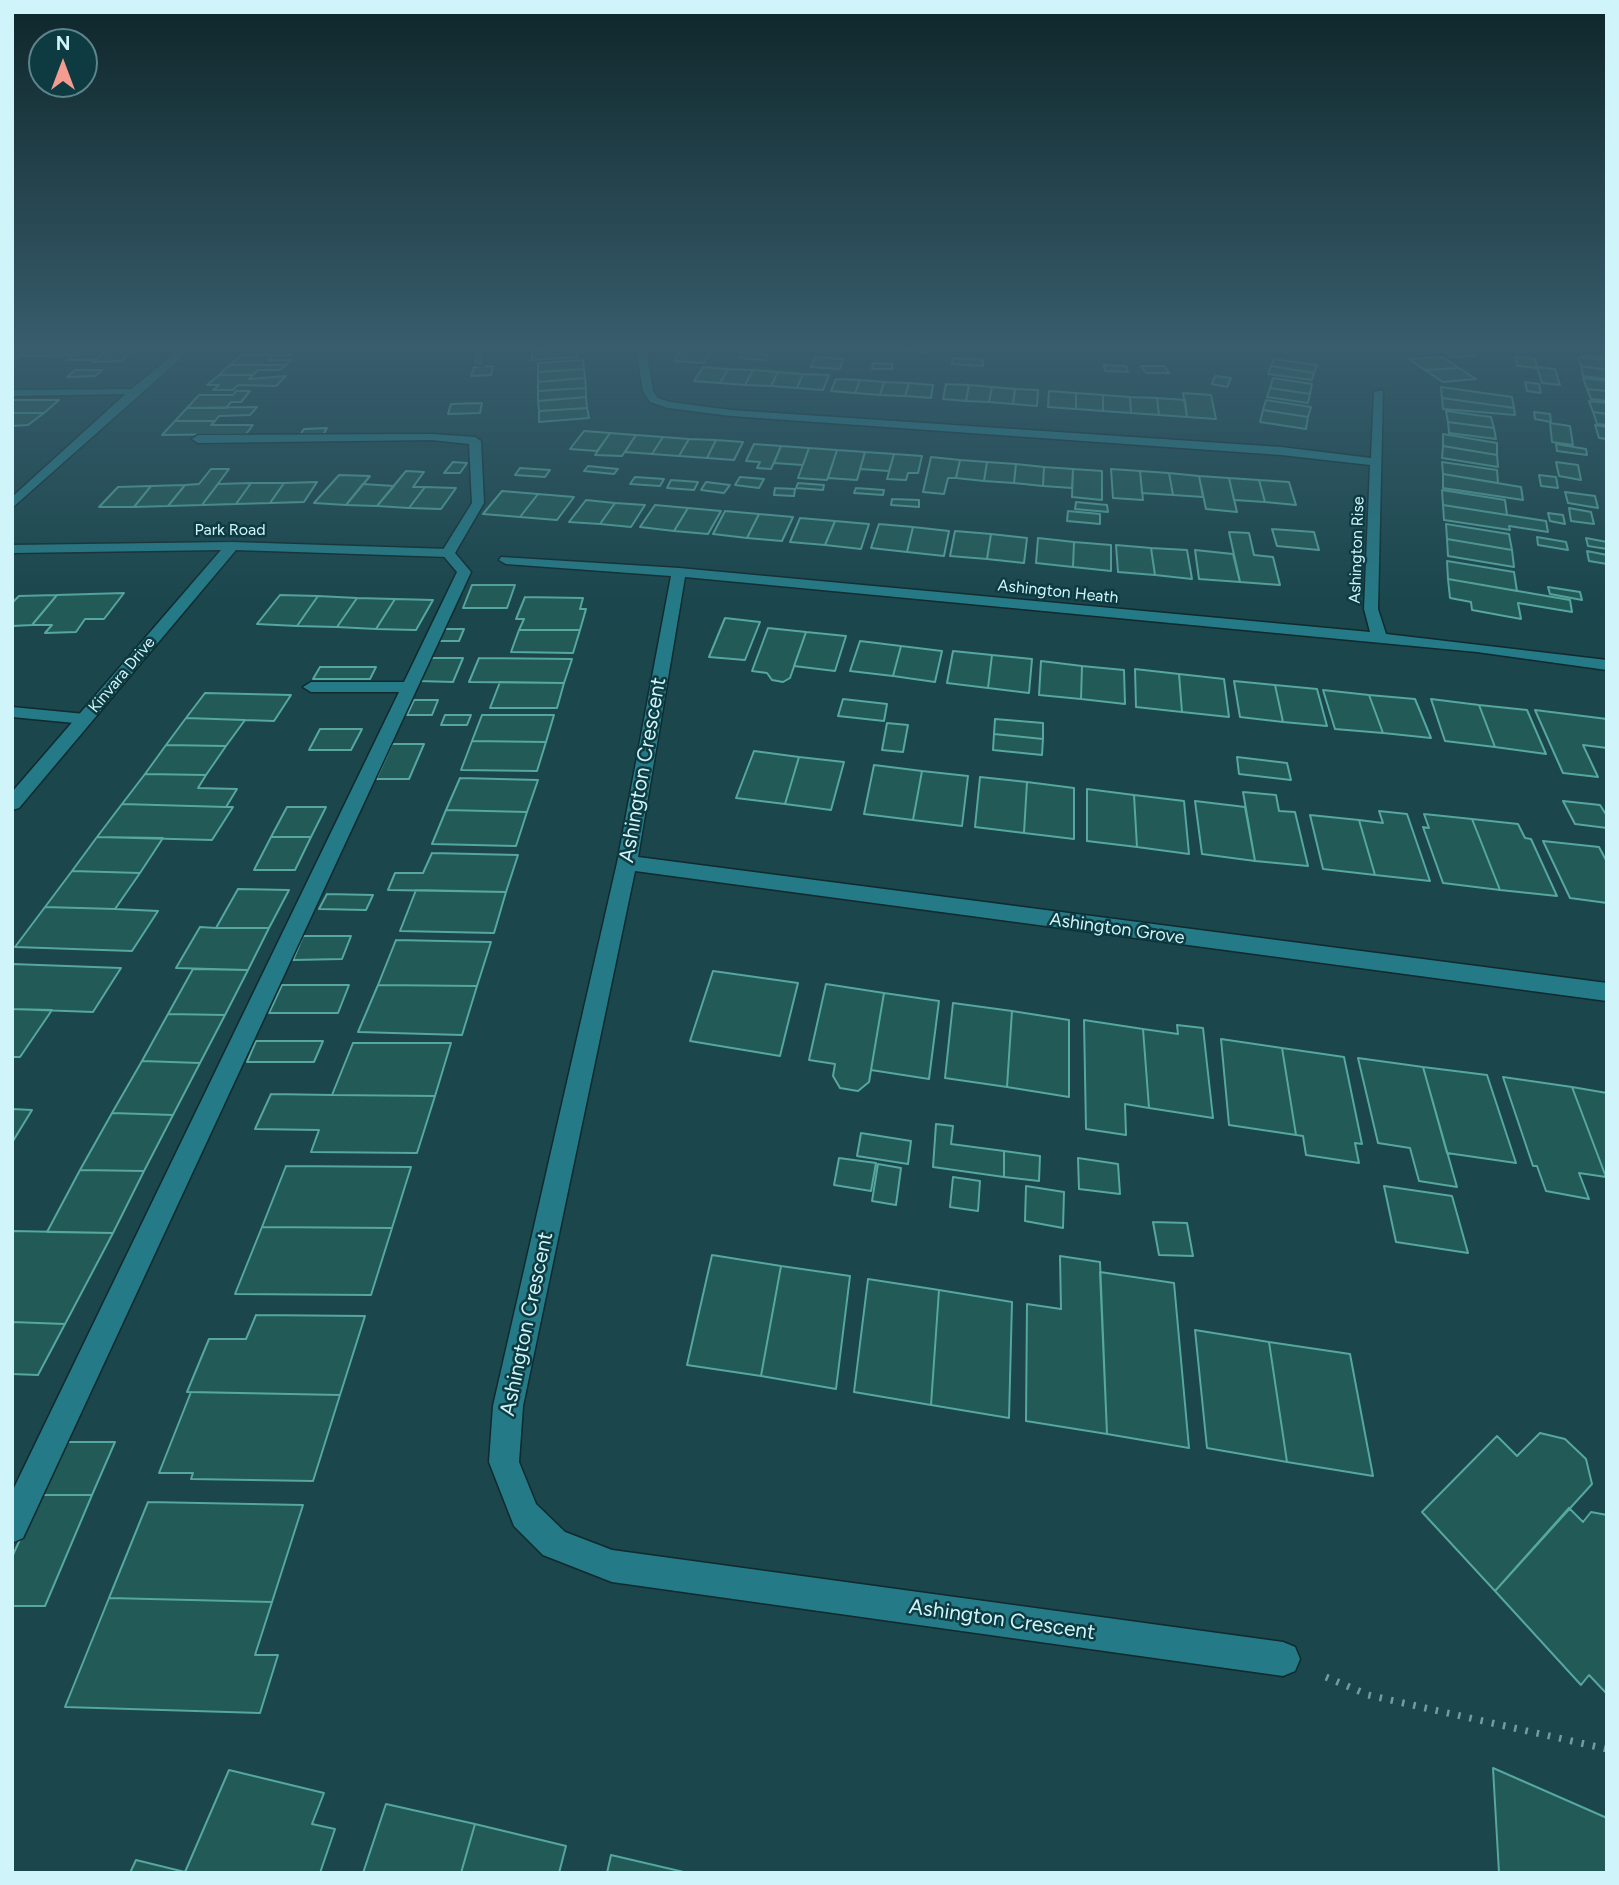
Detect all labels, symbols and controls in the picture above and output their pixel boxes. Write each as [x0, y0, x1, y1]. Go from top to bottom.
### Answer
north arrow [28, 28, 98, 98]
text: N [56, 32, 70, 55]
street label: Ashington Rise [1346, 496, 1368, 604]
street label: Park Road [194, 520, 266, 540]
street label: Ashington Heath [997, 576, 1119, 608]
street label: Kinvara Drive [85, 633, 159, 717]
street label: Ashington Crescent [614, 675, 672, 865]
street label: Ashington Grove [1048, 909, 1186, 949]
street label: Ashington Crescent [495, 1230, 559, 1418]
street label: Ashington Crescent [907, 1594, 1097, 1646]

